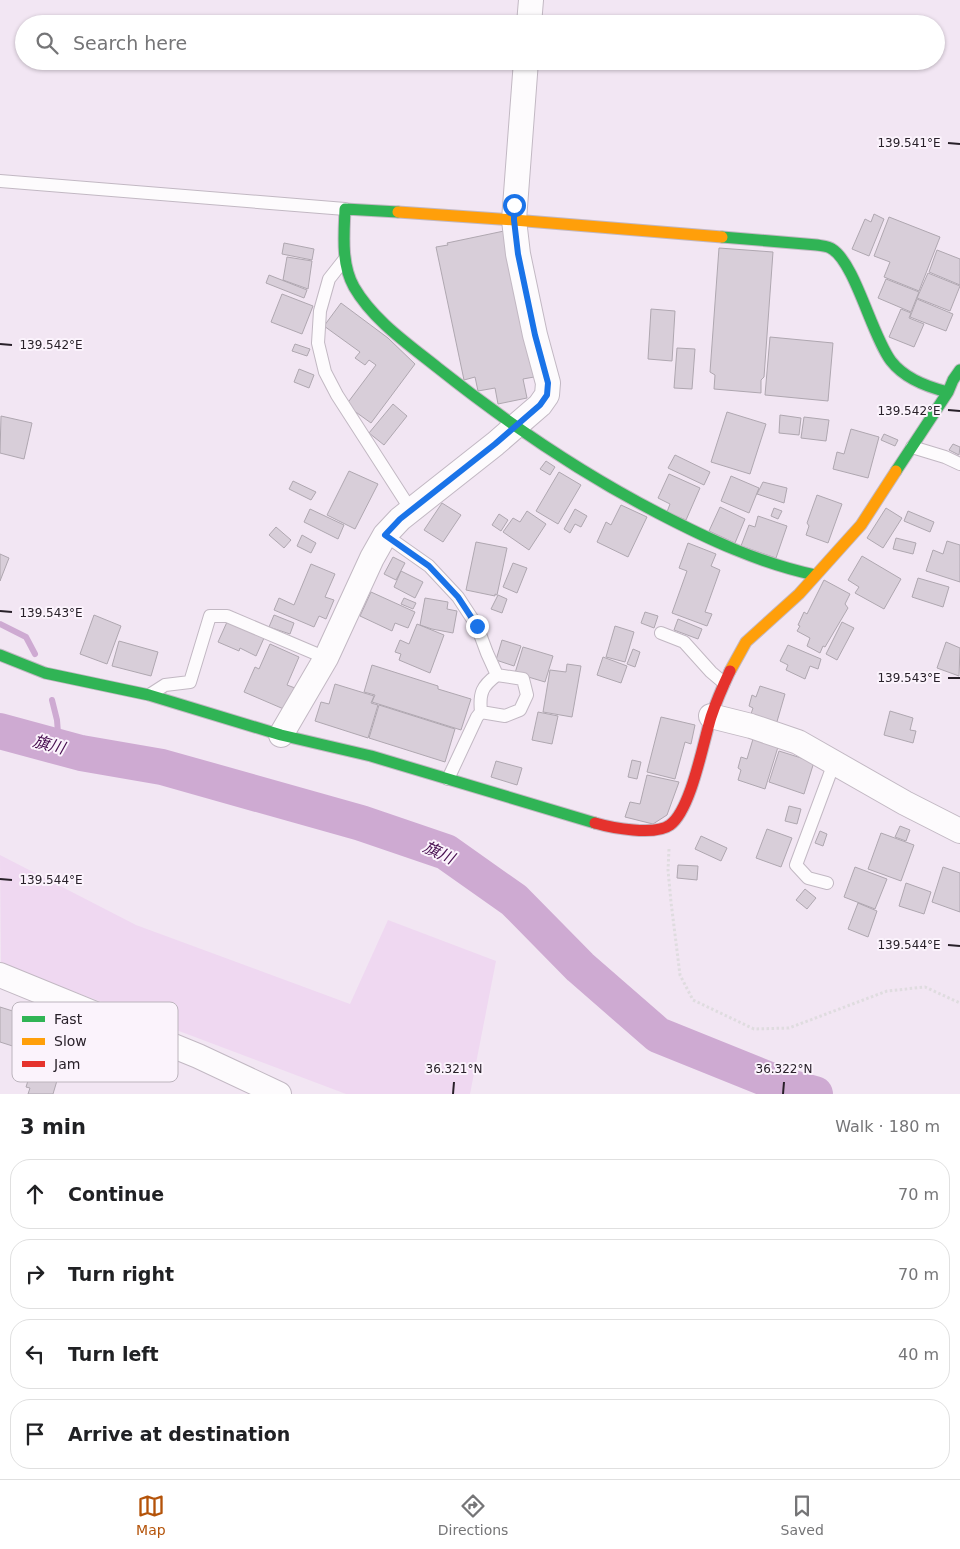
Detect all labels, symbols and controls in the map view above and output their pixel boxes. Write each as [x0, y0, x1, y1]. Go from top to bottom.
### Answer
search box [15, 15, 945, 70]
icon: search [33, 29, 61, 57]
text: Search here [73, 32, 187, 54]
text: 139.541°E [877, 136, 941, 150]
route start [503, 194, 526, 217]
text: 139.542°E [19, 338, 83, 352]
text: 139.542°E [877, 404, 941, 418]
text: 139.543°E [19, 606, 83, 620]
route end [466, 615, 489, 638]
text: 139.543°E [877, 671, 941, 685]
water label: 旗川 [31, 731, 69, 758]
water label: 旗川 [420, 837, 459, 869]
text: 139.544°E [19, 873, 83, 887]
text: 139.544°E [877, 938, 941, 952]
legend [12, 1002, 178, 1082]
text: Fast [54, 1011, 83, 1027]
text: Slow [54, 1033, 87, 1049]
text: Jam [53, 1056, 80, 1072]
text: 36.321°N [426, 1062, 482, 1076]
text: 36.322°N [756, 1062, 812, 1076]
text: 3 min [20, 1115, 86, 1139]
text: Walk · 180 m [835, 1117, 940, 1136]
icon: ahead [21, 1180, 49, 1208]
text: Continue [68, 1183, 164, 1205]
text: 70 m [898, 1185, 939, 1204]
icon: right [21, 1260, 49, 1288]
text: Turn right [68, 1263, 174, 1285]
text: 70 m [898, 1265, 939, 1284]
icon: left [21, 1340, 49, 1368]
text: Turn left [68, 1343, 159, 1365]
text: 40 m [898, 1345, 939, 1364]
icon: arrive [21, 1420, 49, 1448]
text: Arrive at destination [68, 1423, 290, 1445]
tab: Map [136, 1492, 166, 1538]
tab: Directions [438, 1492, 508, 1538]
tab: Saved [781, 1492, 824, 1538]

